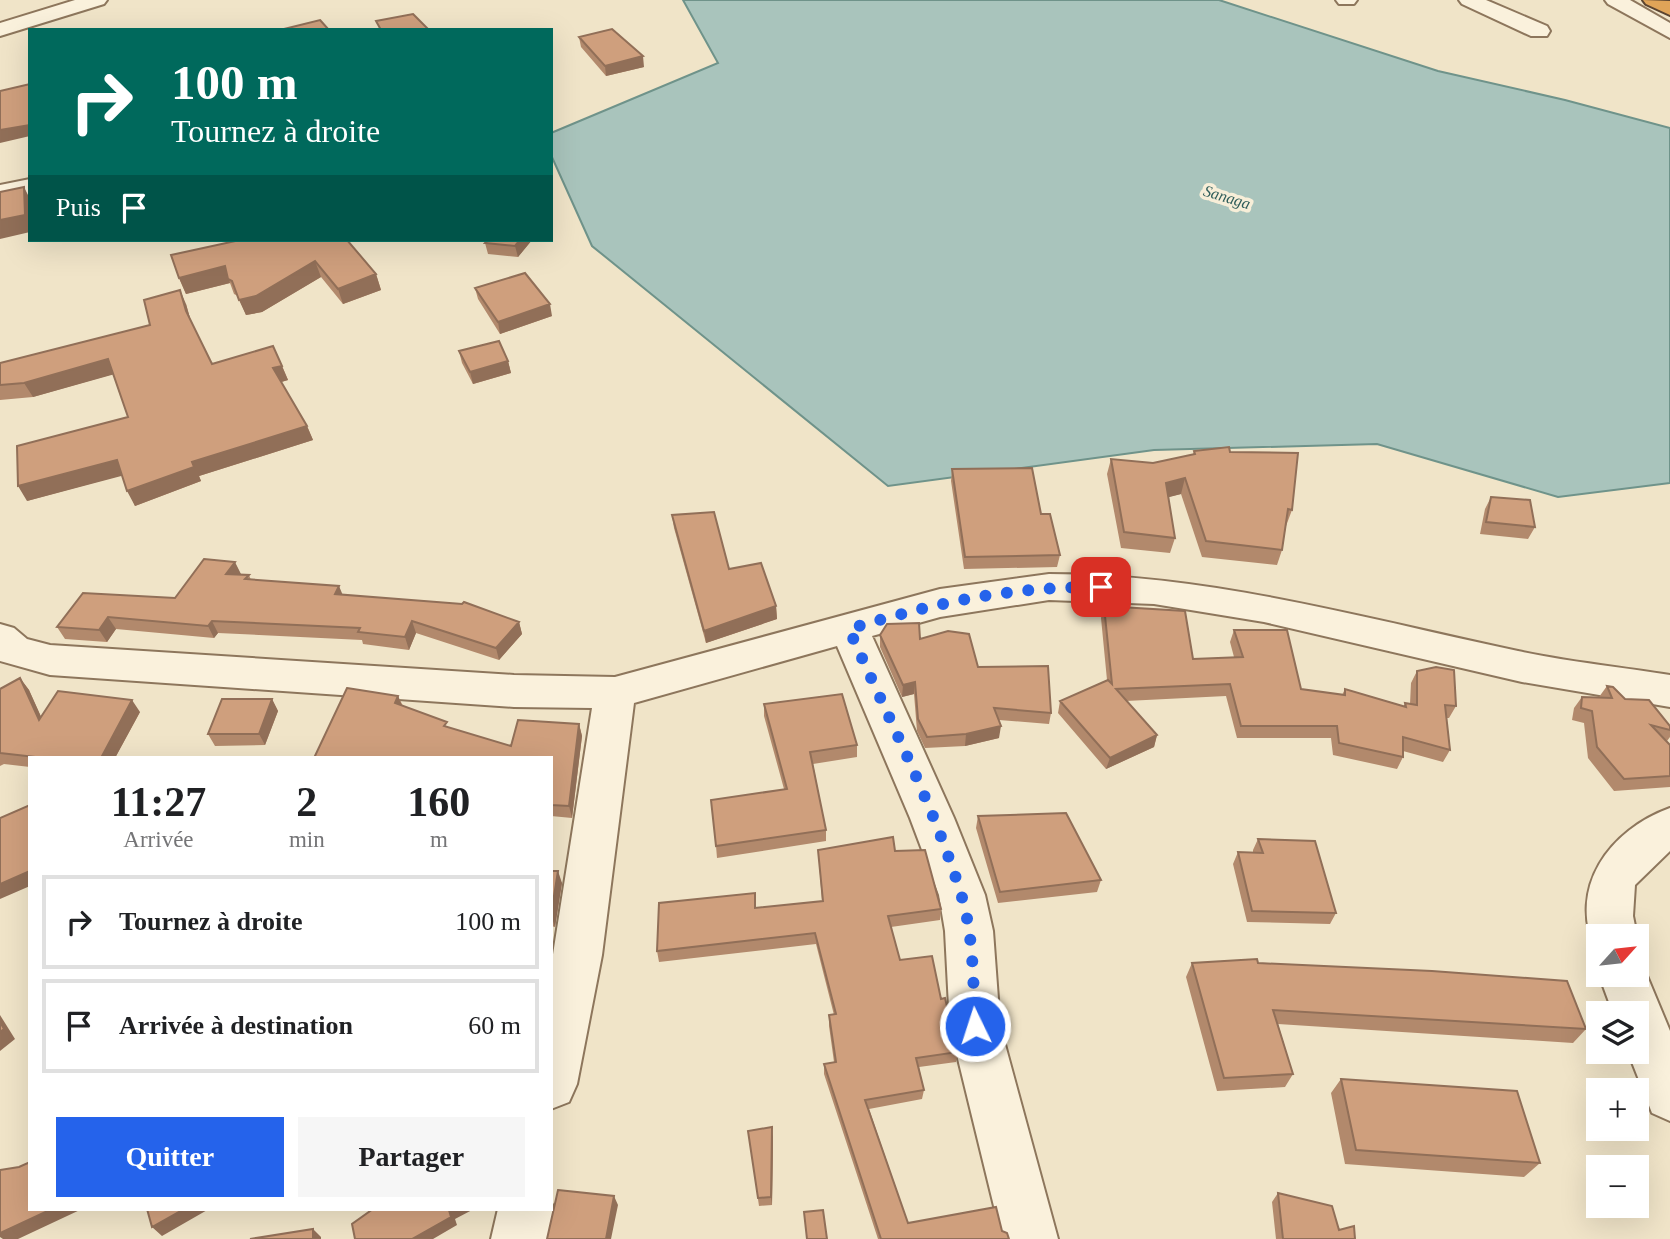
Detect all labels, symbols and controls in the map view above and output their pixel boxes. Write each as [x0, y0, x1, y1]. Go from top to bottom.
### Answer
text: 100 m [171, 55, 298, 110]
icon: right [56, 56, 147, 147]
text: Tournez à droite [171, 113, 380, 149]
water label: Sanaga [1201, 182, 1252, 213]
icon: arrive [115, 189, 153, 227]
text: Puis [56, 193, 101, 222]
pin [1071, 557, 1131, 617]
icon: arrive [1082, 568, 1120, 606]
text: 11:27 [111, 779, 206, 825]
text: 2 [296, 779, 317, 825]
text: 160 [407, 779, 470, 825]
text: Arrivée [123, 827, 194, 852]
text: min [289, 827, 325, 852]
text: m [430, 827, 448, 852]
icon: right [60, 903, 98, 941]
text: Tournez à droite [119, 907, 302, 936]
text: 100 m [455, 907, 521, 936]
north arrow [1586, 924, 1648, 987]
map controls [1586, 924, 1649, 1218]
position arrow [938, 989, 1012, 1063]
button: layers [1586, 1001, 1649, 1064]
icon: arrive [60, 1007, 98, 1045]
text: Arrivée à destination [119, 1011, 353, 1040]
text: 60 m [468, 1011, 521, 1040]
button: + [1586, 1078, 1649, 1141]
button: Quitter [56, 1117, 284, 1197]
button: Partager [298, 1117, 525, 1197]
button: − [1586, 1155, 1649, 1218]

